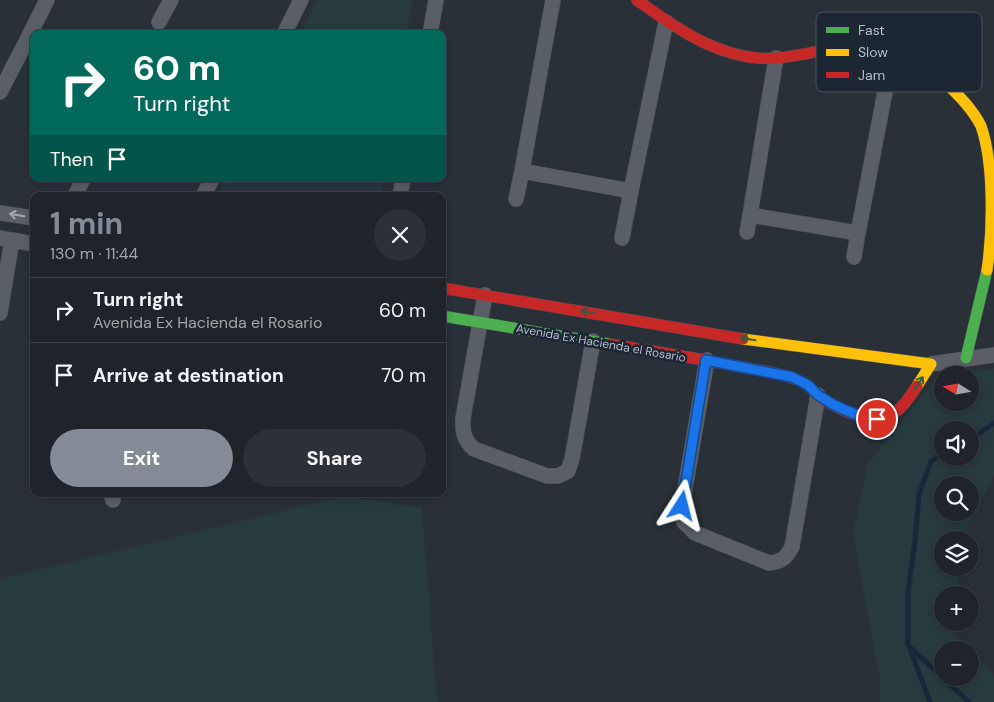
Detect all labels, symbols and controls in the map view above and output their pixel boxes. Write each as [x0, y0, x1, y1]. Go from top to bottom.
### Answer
legend [816, 12, 982, 92]
text: Fast [858, 21, 885, 39]
text: Slow [858, 43, 888, 61]
text: 60 m [133, 45, 221, 91]
icon: right [50, 50, 115, 115]
text: Jam [858, 66, 885, 84]
text: Turn right [133, 89, 230, 118]
icon: arrive [103, 145, 131, 173]
text: Then [50, 147, 93, 172]
text: 1 min [50, 204, 123, 243]
button: close [374, 209, 426, 261]
one-way arrow [9, 210, 25, 220]
text: 130 m · 11:44 [50, 243, 138, 264]
text: Turn right [93, 287, 183, 312]
icon: right [50, 296, 78, 324]
text: 60 m [379, 298, 426, 323]
one-way arrow [580, 307, 596, 317]
text: Avenida Ex Hacienda el Rosario [93, 312, 322, 333]
street label: Avenida Ex Hacienda el Rosario [515, 320, 687, 366]
one-way arrow [741, 333, 757, 343]
icon: arrive [50, 361, 78, 389]
text: Arrive at destination [93, 363, 284, 388]
text: 70 m [381, 363, 426, 388]
north arrow [934, 366, 979, 411]
map controls [934, 366, 979, 686]
one-way arrow [914, 377, 924, 391]
pin [856, 398, 898, 440]
icon: arrive [863, 405, 891, 433]
button: sound [934, 421, 979, 466]
button: Exit [50, 429, 233, 487]
button: Share [243, 429, 426, 487]
button: search [934, 476, 979, 521]
position arrow [655, 479, 707, 531]
button: layers [934, 531, 979, 576]
button: + [934, 586, 979, 631]
button: − [934, 641, 979, 686]

